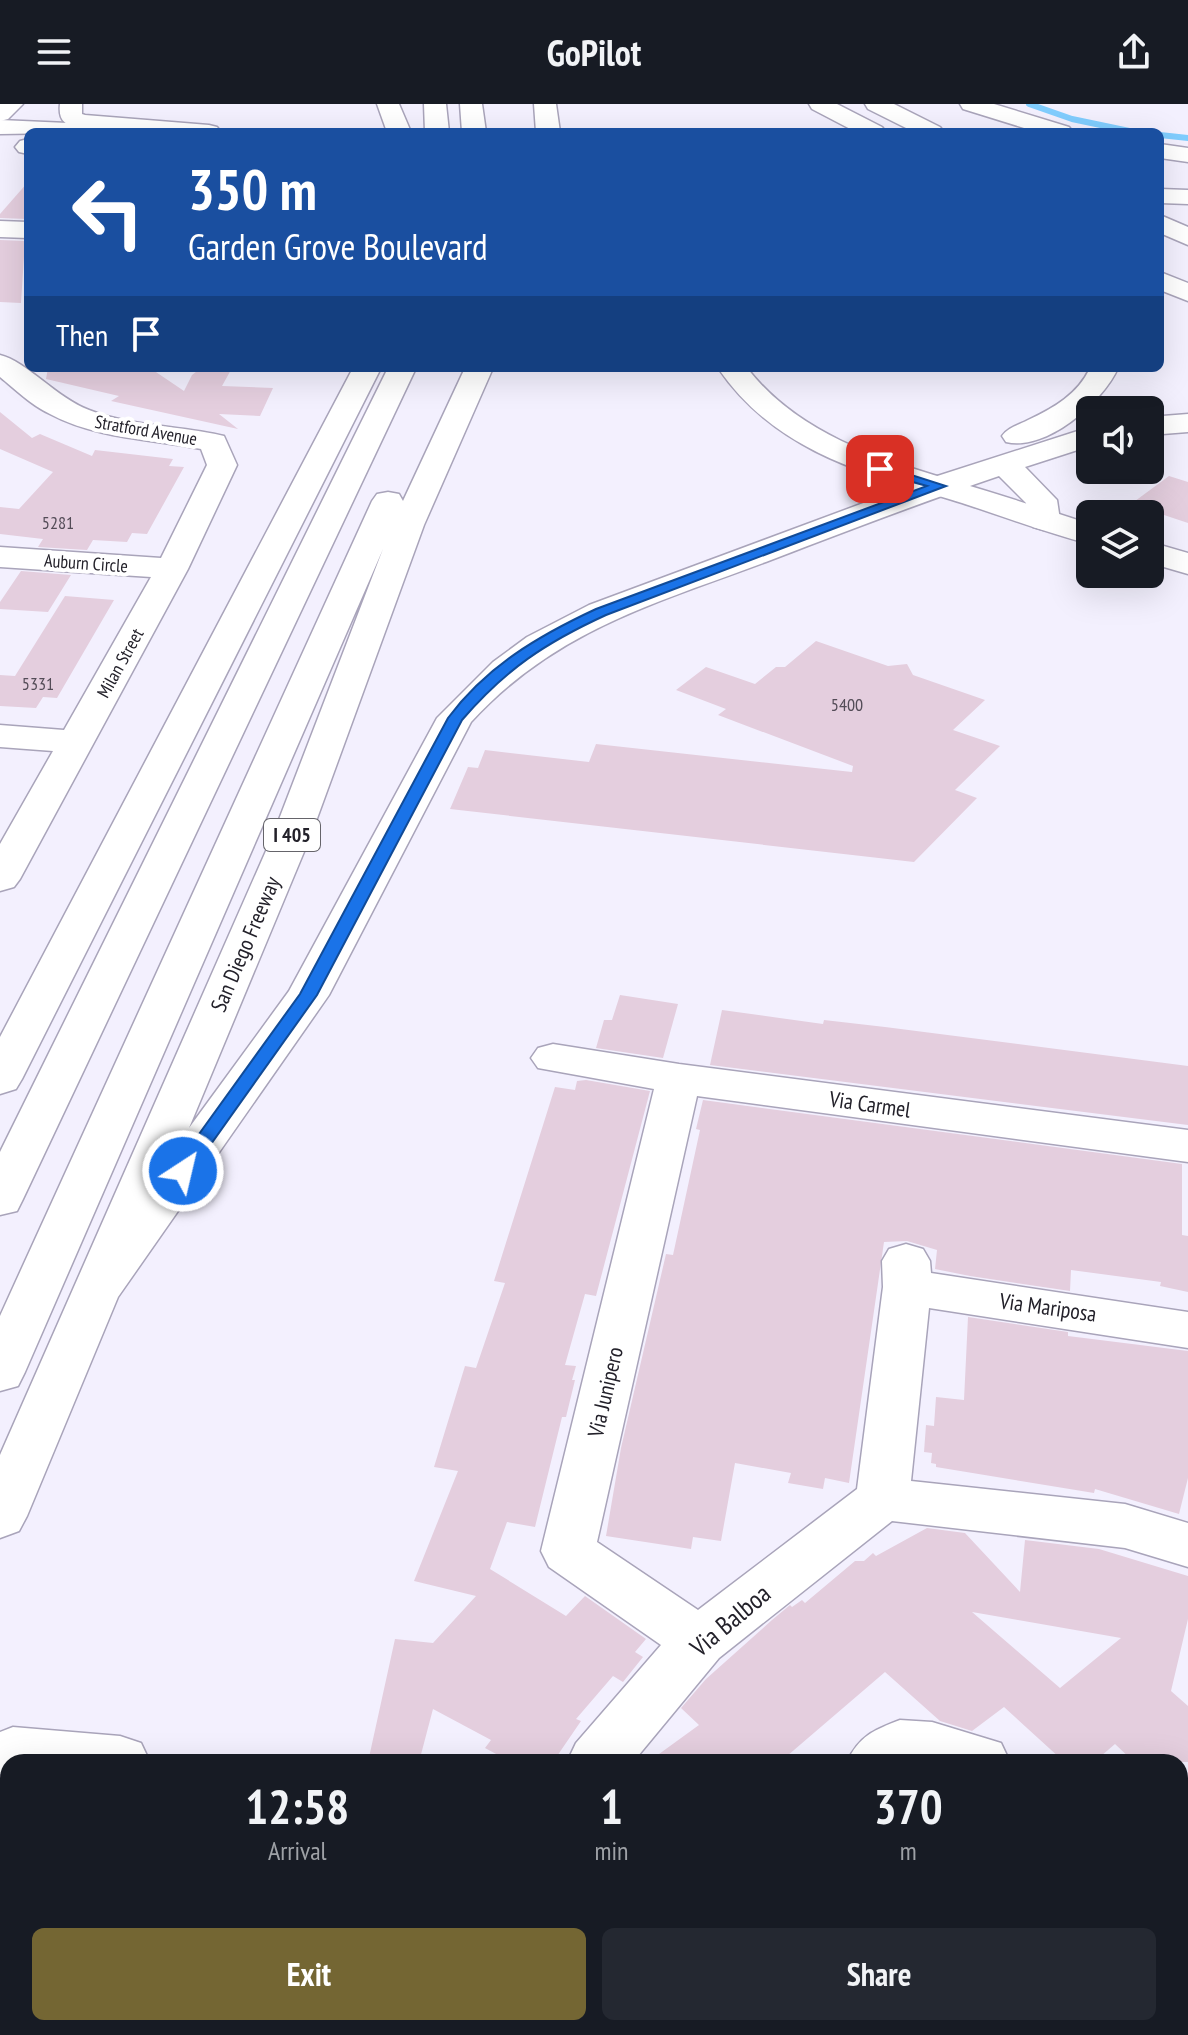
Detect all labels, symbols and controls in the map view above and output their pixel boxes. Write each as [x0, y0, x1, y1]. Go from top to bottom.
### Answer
text: GoPilot [547, 29, 641, 76]
icon: menu [32, 30, 76, 74]
icon: share [1112, 30, 1156, 74]
text: 350 m [188, 153, 317, 225]
icon: left [56, 160, 160, 264]
text: Garden Grove Boulevard [188, 223, 488, 270]
icon: arrive [124, 312, 168, 356]
text: Then [56, 315, 108, 354]
map controls [1076, 396, 1164, 588]
button: sound [1076, 396, 1164, 484]
street label: Stratford Avenue [93, 410, 199, 450]
pin [846, 435, 914, 503]
icon: arrive [858, 447, 902, 491]
button: layers [1076, 500, 1164, 588]
house number: 5281 [42, 511, 74, 534]
street label: Auburn Circle [43, 549, 129, 577]
street label: Milan Street [92, 624, 148, 702]
house number: 5331 [22, 672, 54, 695]
house number: 5400 [831, 693, 863, 716]
road number: I 405 [264, 819, 320, 851]
street label: San Diego Freeway [204, 871, 286, 1016]
street label: Via Carmel [827, 1084, 913, 1124]
position arrow [141, 1129, 225, 1213]
street label: Via Mariposa [997, 1286, 1098, 1328]
street label: Via Junipero [581, 1344, 629, 1441]
street label: Via Balboa [682, 1577, 777, 1664]
text: 12:58 [245, 1775, 349, 1837]
text: 1 [600, 1775, 623, 1837]
text: 370 [874, 1775, 943, 1837]
text: Arrival [268, 1834, 327, 1867]
text: min [594, 1834, 628, 1867]
text: m [900, 1834, 917, 1867]
button: Exit [32, 1928, 586, 2020]
button: Share [602, 1928, 1156, 2020]

